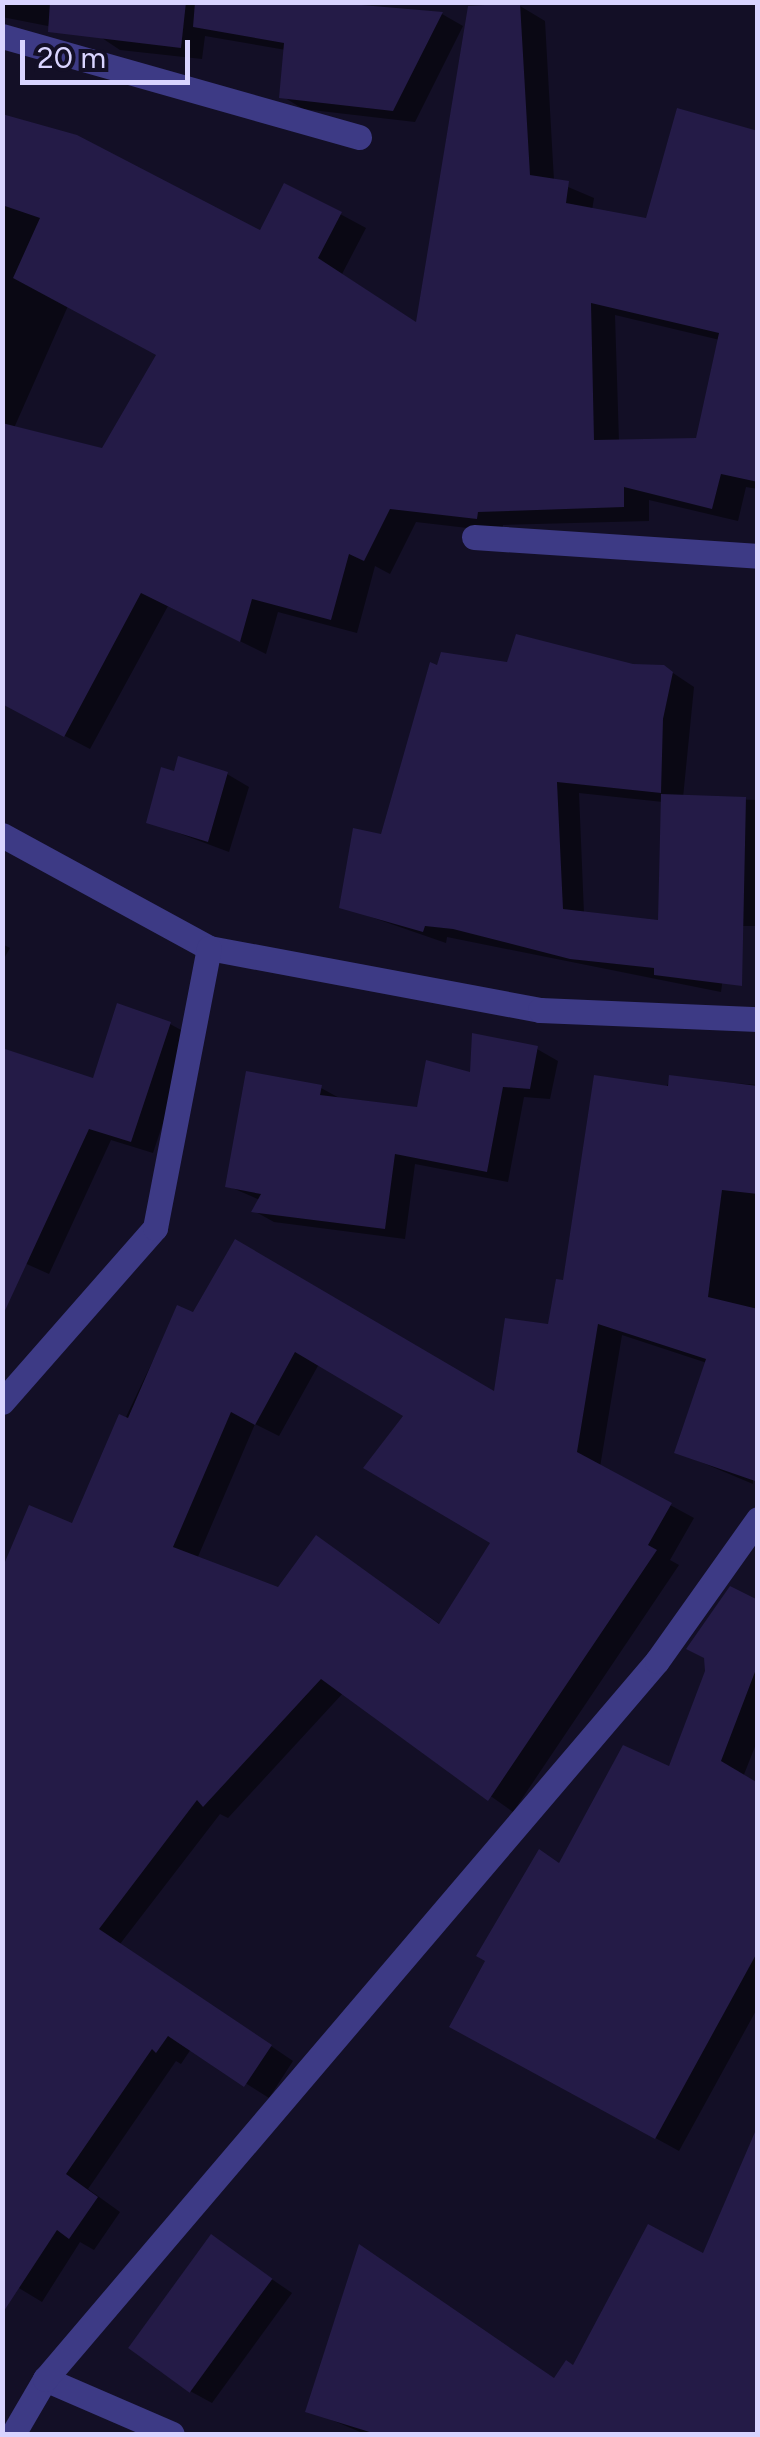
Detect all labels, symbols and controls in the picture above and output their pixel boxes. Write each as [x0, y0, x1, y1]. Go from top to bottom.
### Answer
scale bar [25, 20, 195, 82]
text: 20 m [37, 39, 106, 76]

